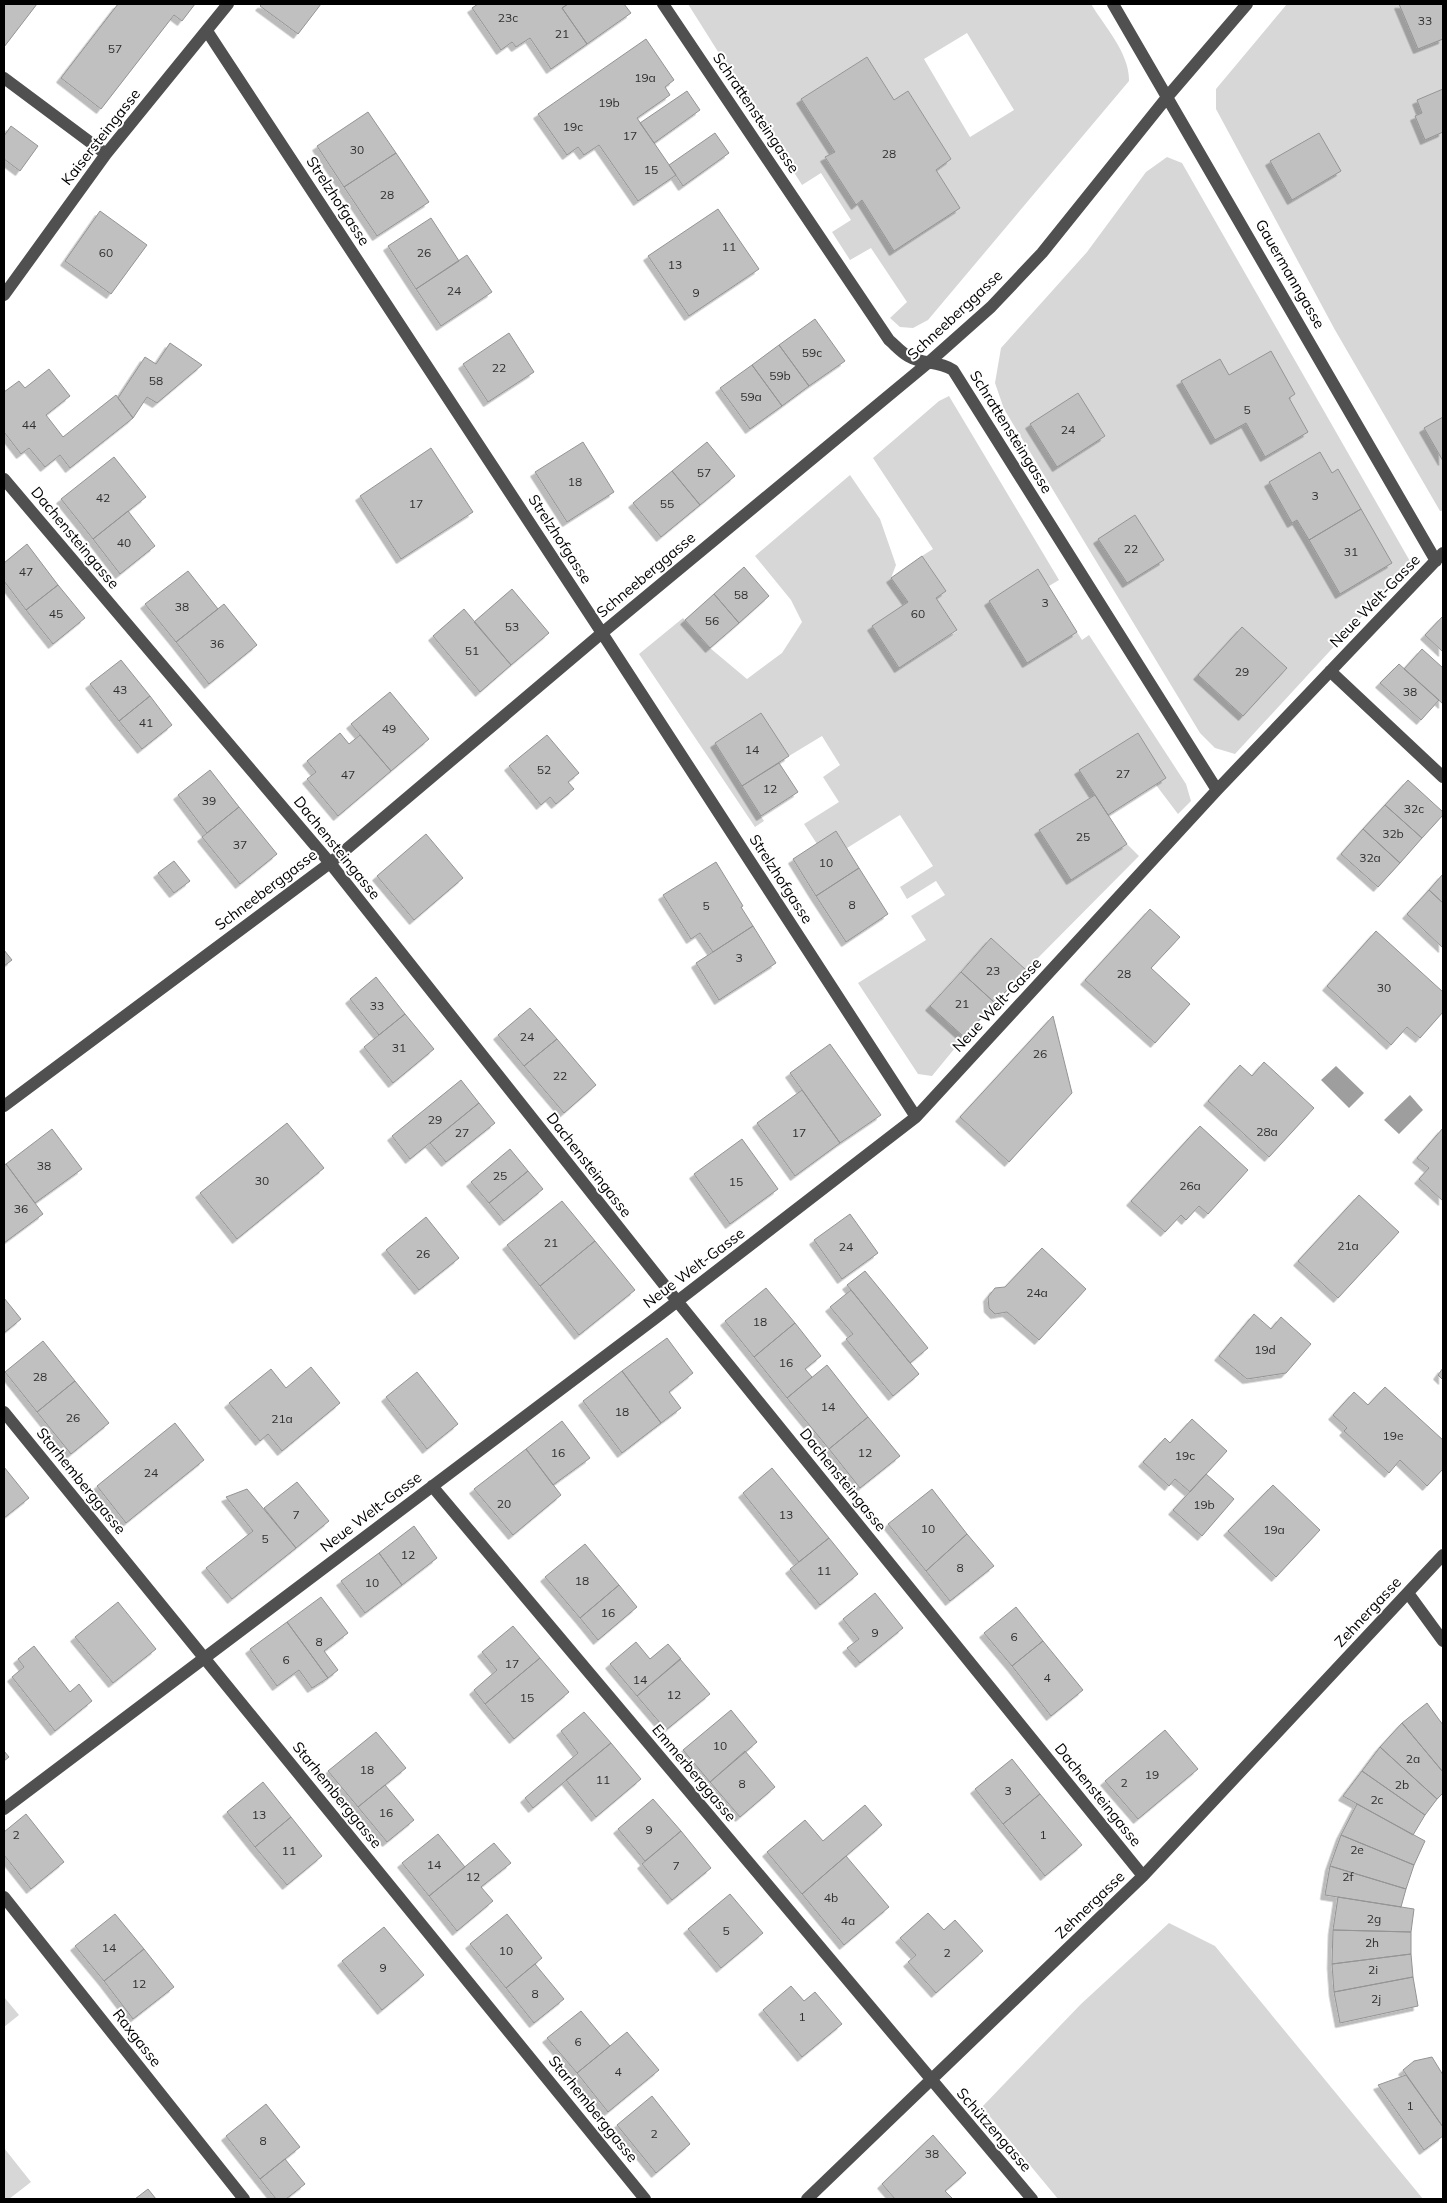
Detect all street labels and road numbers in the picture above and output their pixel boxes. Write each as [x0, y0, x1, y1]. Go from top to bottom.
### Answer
street label: Schrattensteingasse [709, 49, 804, 177]
street label: Kaisersteingasse [57, 85, 144, 189]
street label: Strelzhofgasse [302, 152, 374, 249]
street label: Gauermanngasse [1251, 216, 1329, 332]
street label: Schneeberggasse [903, 266, 1006, 364]
street label: Schrattensteingasse [966, 367, 1057, 497]
street label: Dachensteingasse [27, 483, 124, 593]
street label: Strelzhofgasse [524, 490, 596, 587]
street label: Schneeberggasse [592, 528, 699, 622]
street label: Neue Welt-Gasse [1325, 550, 1424, 651]
street label: Dachensteingasse [290, 792, 385, 903]
street label: Strelzhofgasse [745, 830, 817, 927]
street label: Schneeberggasse [211, 845, 321, 934]
street label: Neue Welt-Gasse [948, 954, 1045, 1056]
street label: Dachensteingasse [543, 1109, 636, 1221]
street label: Neue Welt-Gasse [639, 1223, 748, 1312]
street label: Starhemberggasse [33, 1424, 130, 1538]
street label: Dachensteingasse [796, 1424, 891, 1535]
street label: Neue Welt-Gasse [316, 1467, 425, 1556]
street label: Zehnergasse [1330, 1573, 1405, 1651]
street label: Emmerberggasse [648, 1720, 741, 1825]
street label: Starhemberggasse [289, 1738, 386, 1852]
street label: Dachensteingasse [1051, 1739, 1146, 1850]
street label: Zehnergasse [1051, 1867, 1128, 1942]
street label: Raxgasse [109, 2005, 166, 2070]
street label: Starhemberggasse [545, 2052, 642, 2166]
street label: Schützengasse [953, 2084, 1036, 2176]

